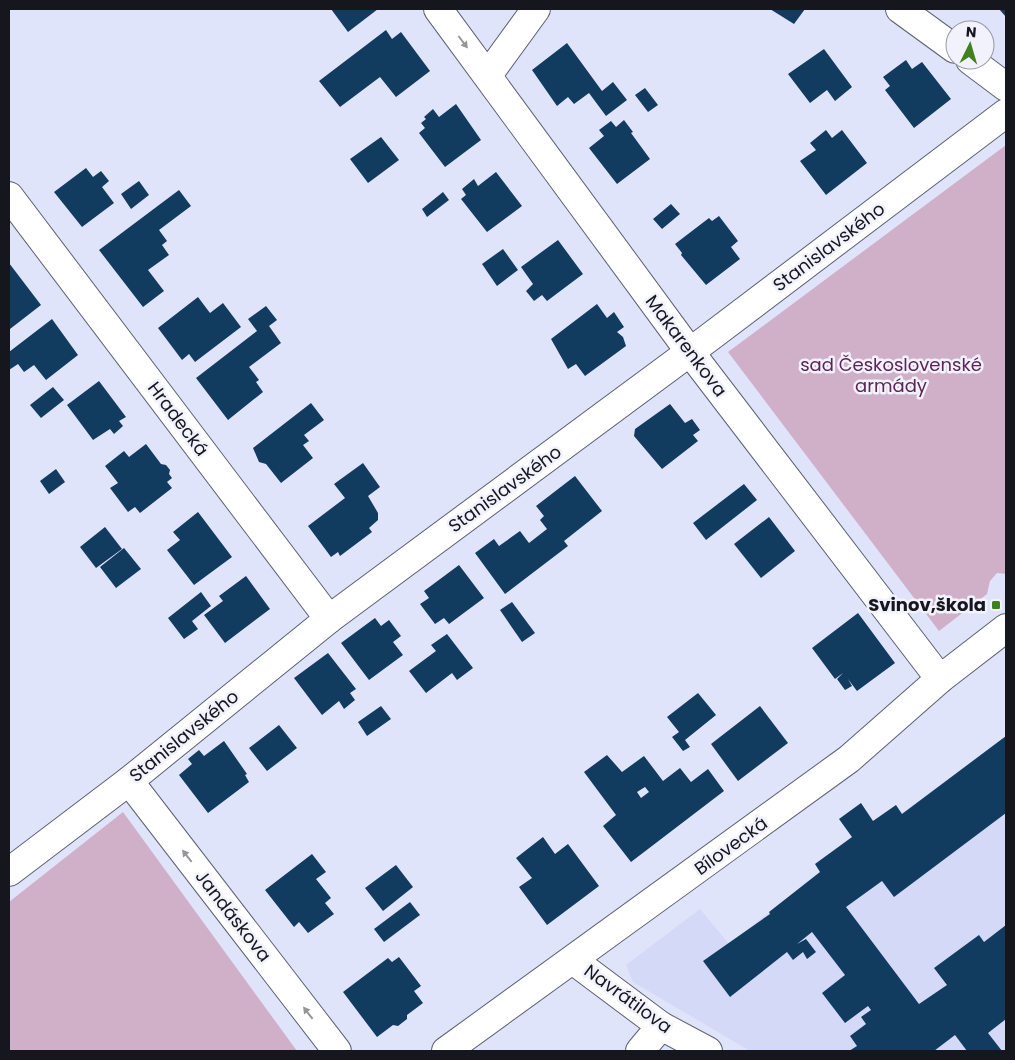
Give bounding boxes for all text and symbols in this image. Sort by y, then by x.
north arrow [945,20,995,70]
text: N [965,22,977,42]
one-way arrow [458,35,469,48]
street label: Stanislavského [768,196,890,297]
street label: Makarenkova [640,290,733,402]
park label: sad Československé armády [800,352,982,398]
street label: Hradecká [142,376,215,461]
street label: Stanislavského [443,439,566,538]
place label: Svinov,škola [868,592,986,617]
marker: Svinov,škola [990,599,1002,611]
street label: Stanislavského [124,684,244,788]
street label: Bílovecká [689,810,772,881]
one-way arrow [182,849,192,863]
street label: Jandáskova [190,865,277,967]
street label: Navrátilova [579,958,677,1039]
one-way arrow [302,1007,313,1020]

